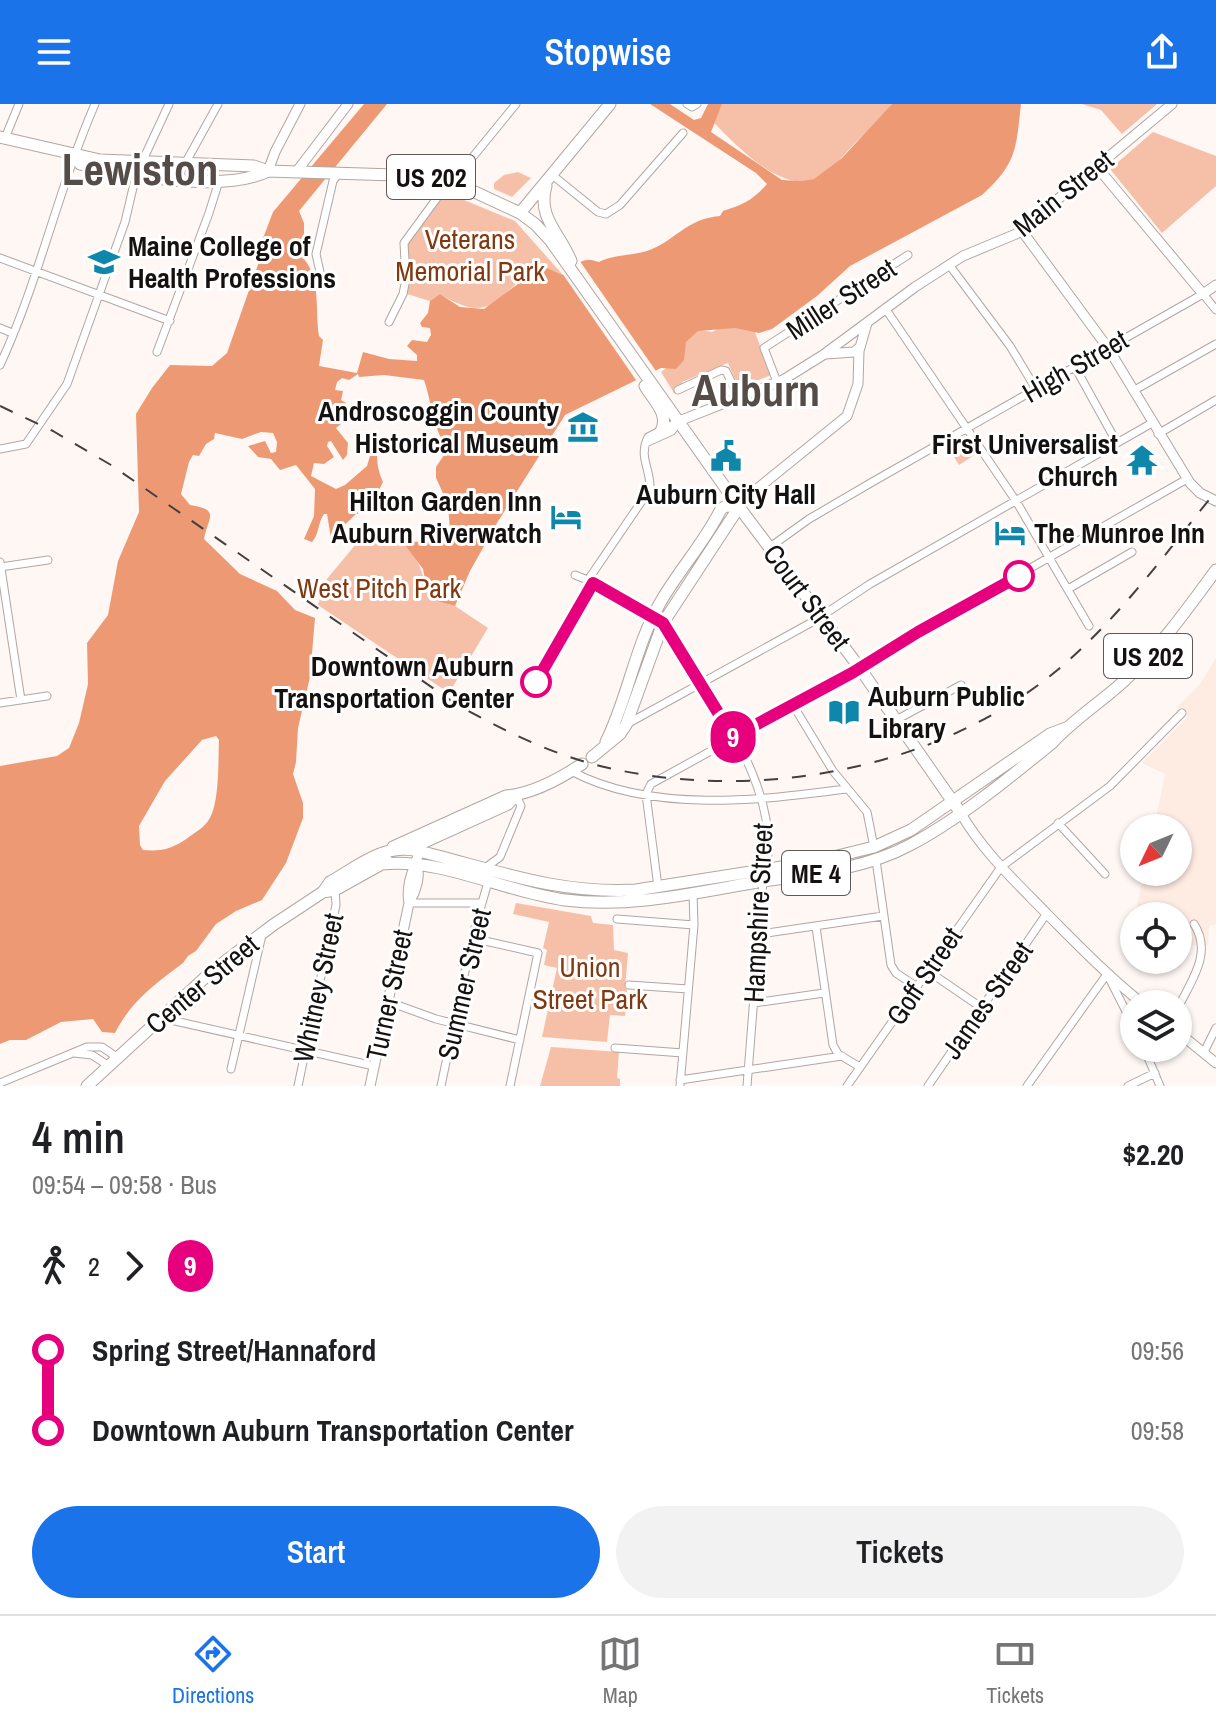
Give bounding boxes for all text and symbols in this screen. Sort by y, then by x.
text: Stopwise [545,28,671,76]
icon: menu [32,30,76,74]
icon: share [1140,30,1184,74]
district label: Lewiston [62,139,218,199]
street label: Main Street [1005,141,1121,245]
road number: US 202 [387,155,475,199]
park label: Veterans Memorial Park [395,220,545,290]
place label: Maine College of Health Professions [128,227,336,297]
school or university icon: Maine College of Health Professions [87,245,121,279]
street label: Miller Street [779,249,903,349]
street label: High Street [1015,321,1135,411]
district label: Auburn [692,360,820,420]
place label: Androscoggin County Historical Museum [318,392,559,462]
museum icon: Androscoggin County Historical Museum [566,410,600,444]
place label: First Universalist Church [932,425,1118,495]
public building icon: Auburn City Hall [709,439,743,473]
temple icon: First Universalist Church [1125,443,1159,477]
place label: Auburn City Hall [636,475,816,513]
place label: Hilton Garden Inn Auburn Riverwatch [331,482,542,552]
hotel icon: Hilton Garden Inn Auburn Riverwatch [549,500,583,534]
place label: The Munroe Inn [1034,514,1205,552]
hotel icon: The Munroe Inn [993,516,1027,550]
street label: Court Street [755,536,859,658]
unlabelled marker [1004,561,1034,591]
park label: West Pitch Park [297,569,462,607]
road number: US 202 [1104,634,1192,678]
place label: Downtown Auburn Transportation Center [274,647,514,717]
marker: Downtown Auburn Transportation Center [521,667,551,697]
place label: Auburn Public Library [868,677,1025,747]
library icon: Auburn Public Library [827,695,861,729]
line badge: 9 [707,711,759,763]
text: 9 [727,718,739,756]
north arrow [1120,814,1192,886]
map controls [1120,814,1192,1062]
street label: Hampshire Street [734,822,782,1004]
road number: ME 4 [782,851,850,895]
button: locate [1120,902,1192,974]
street label: Summer Street [428,905,500,1063]
street label: Whitney Street [284,910,352,1066]
street label: Goff Street [877,919,971,1033]
street label: Center Street [137,926,267,1042]
street label: Turner Street [357,926,421,1064]
street label: James Street [933,934,1041,1066]
park label: Union Street Park [533,948,648,1018]
button: layers [1120,990,1192,1062]
text: 4 min [32,1107,125,1167]
text: $2.20 [1122,1134,1184,1174]
text: 09:54 – 09:58 · Bus [32,1167,217,1202]
icon: walk [32,1244,76,1288]
icon: forward [112,1244,156,1288]
text: 9 [184,1247,197,1285]
text: 2 [88,1249,100,1284]
text: Spring Street/Hannaford [92,1330,376,1370]
text: 09:56 [1131,1333,1184,1368]
text: Downtown Auburn Transportation Center [92,1410,574,1450]
text: 09:58 [1131,1413,1184,1448]
button: Start [32,1506,600,1598]
button: Tickets [616,1506,1184,1598]
tab: Directions [172,1632,254,1710]
tab: Map [598,1632,642,1710]
tab: Tickets [986,1632,1044,1710]

